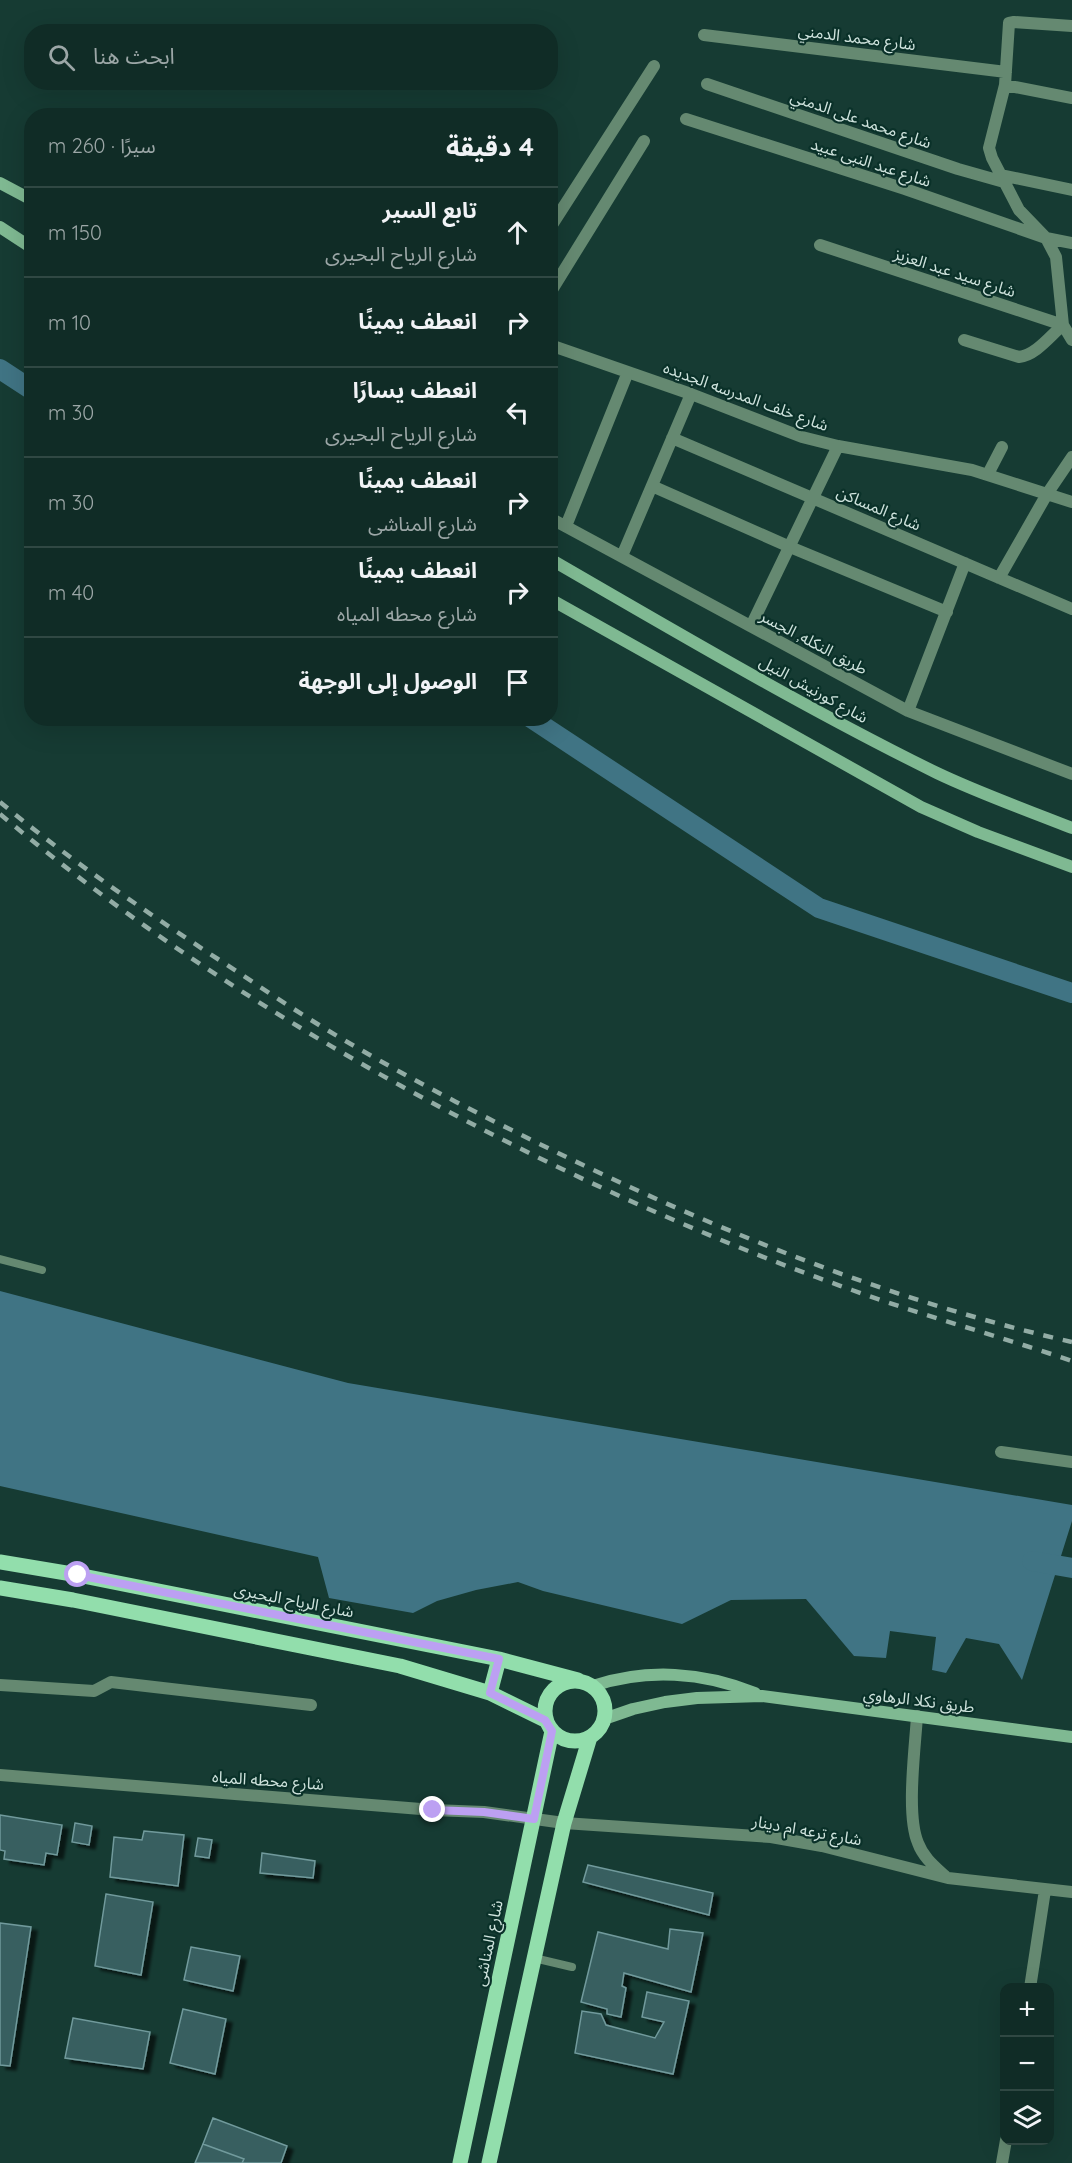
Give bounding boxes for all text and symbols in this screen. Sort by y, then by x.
street label: شارع محمد الدمني [797,20,917,57]
search box [24,24,558,90]
icon: search [45,41,78,74]
text: ابحث هنا [93,42,175,70]
street label: شارع محمد على الدمني [787,86,934,155]
text: 4 دقيقة [446,130,534,163]
text: سيرًا · 260 m [48,133,156,158]
street label: شارع عبد النبى عبيد [808,133,934,194]
text: تابع السير [383,196,477,224]
icon: ahead [501,216,534,249]
text: 150 m [48,220,102,245]
text: شارع الرياح البحيرى [325,241,477,266]
street label: شارع سيد عبد العزيز [890,243,1018,304]
icon: right [501,306,534,339]
text: انعطف يمينًا [358,307,477,335]
text: 10 m [48,310,91,335]
street label: شارع خلف المدرسه الجديده [660,357,831,438]
text: انعطف يسارًا [353,376,477,404]
icon: left [501,396,534,429]
text: 30 m [48,400,94,425]
text: شارع الرياح البحيرى [325,421,477,446]
text: انعطف يمينًا [358,466,477,494]
street label: شارع المساكن [833,481,924,537]
icon: right [501,486,534,519]
text: 30 m [48,490,94,515]
text: شارع المناشى [368,511,477,536]
text: انعطف يمينًا [358,556,477,584]
icon: right [501,576,534,609]
text: 40 m [48,580,94,605]
text: شارع محطه المياه [337,601,477,626]
street label: طريق النكله, الجسر [756,605,871,680]
street label: شارع كورنيش النيل [755,651,872,730]
icon: arrive [501,666,534,699]
text: الوصول إلى الوجهة [299,667,477,695]
route start [64,1561,90,1587]
street label: شارع الرياح البحيرى [232,1579,356,1624]
street label: طريق نكلا الرهاوي [862,1683,976,1719]
street label: شارع محطه المياه [211,1766,325,1797]
route end [419,1796,445,1822]
street label: شارع ترعه ام دينار [749,1810,863,1852]
street label: شارع المناشى [469,1898,510,1988]
map controls [1000,1983,1054,2145]
button: + [1000,1983,1054,2037]
button: − [1000,2037,1054,2091]
button: layers [1000,2091,1054,2145]

